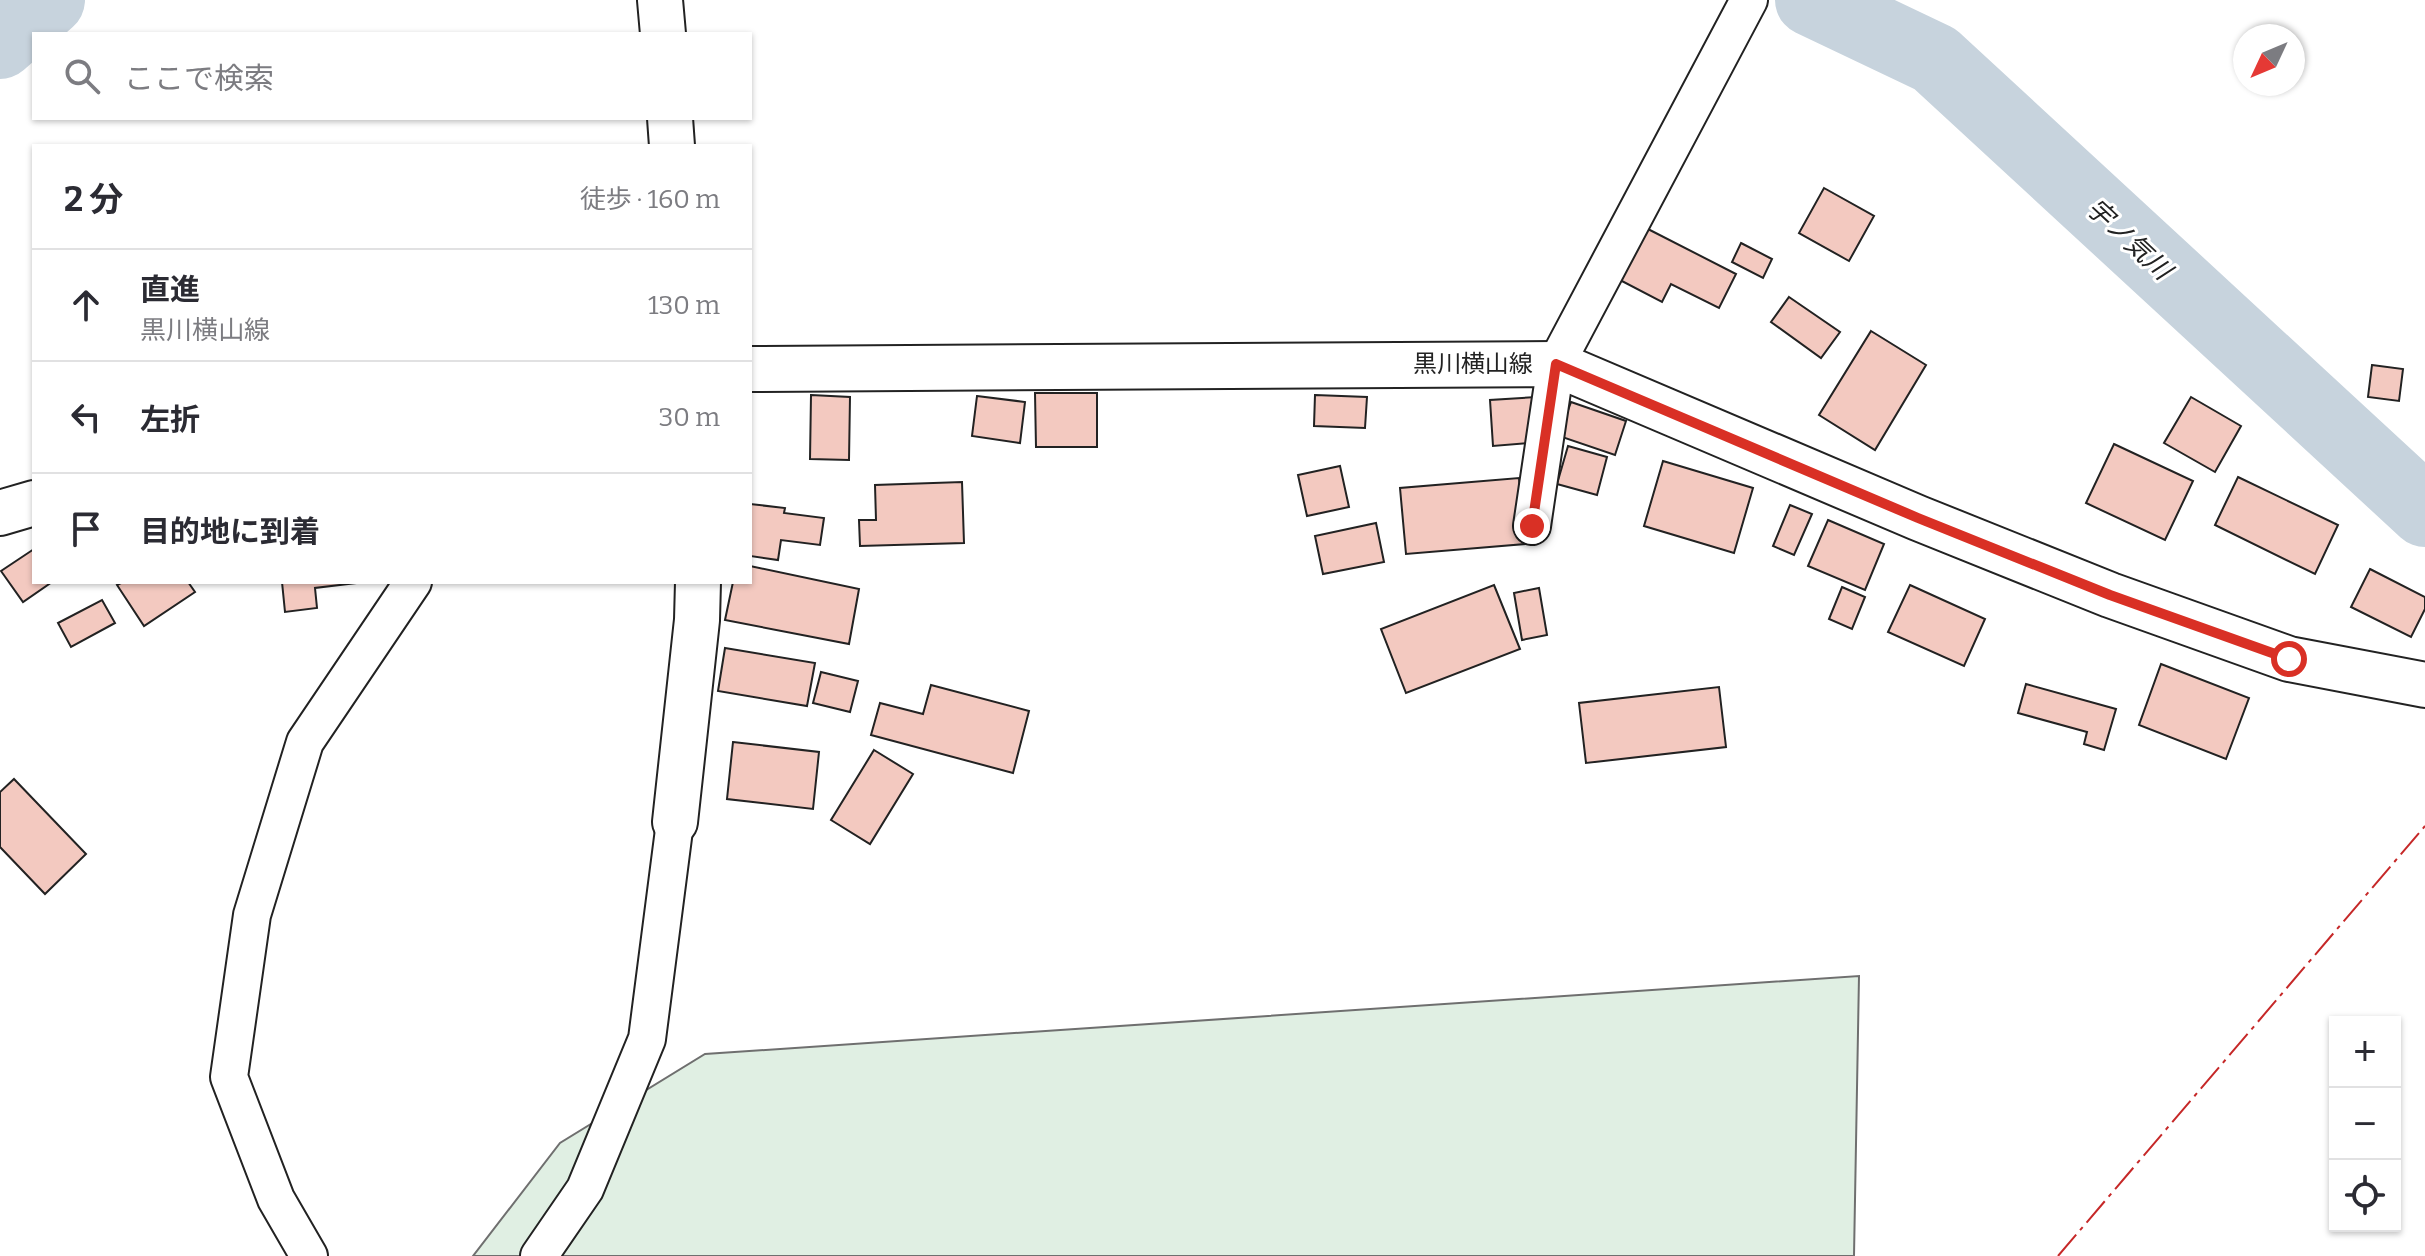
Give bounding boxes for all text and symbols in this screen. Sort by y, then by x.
north arrow [2233,24,2305,96]
search box [32,32,752,120]
icon: search [60,54,104,98]
text: ここで検索 [124,61,274,97]
text: 2 分 [64,179,123,220]
text: 徒歩 · 160 m [580,184,720,215]
water label: 宇ノ気川 [2080,193,2179,288]
text: 直進 [140,272,200,308]
icon: ahead [64,283,108,327]
text: 130 m [648,290,720,321]
text: 黒川横山線 [140,315,270,346]
street label: 黒川横山線 [1413,350,1533,378]
icon: left [64,395,108,439]
text: 左折 [140,402,200,438]
text: 30 m [659,402,720,433]
icon: arrive [64,507,108,551]
route end [1514,508,1550,544]
text: 目的地に到着 [140,514,320,550]
route start [2271,641,2307,677]
map controls [2329,1016,2401,1232]
button: + [2329,1016,2401,1088]
button: − [2329,1088,2401,1160]
button: locate [2329,1160,2401,1232]

